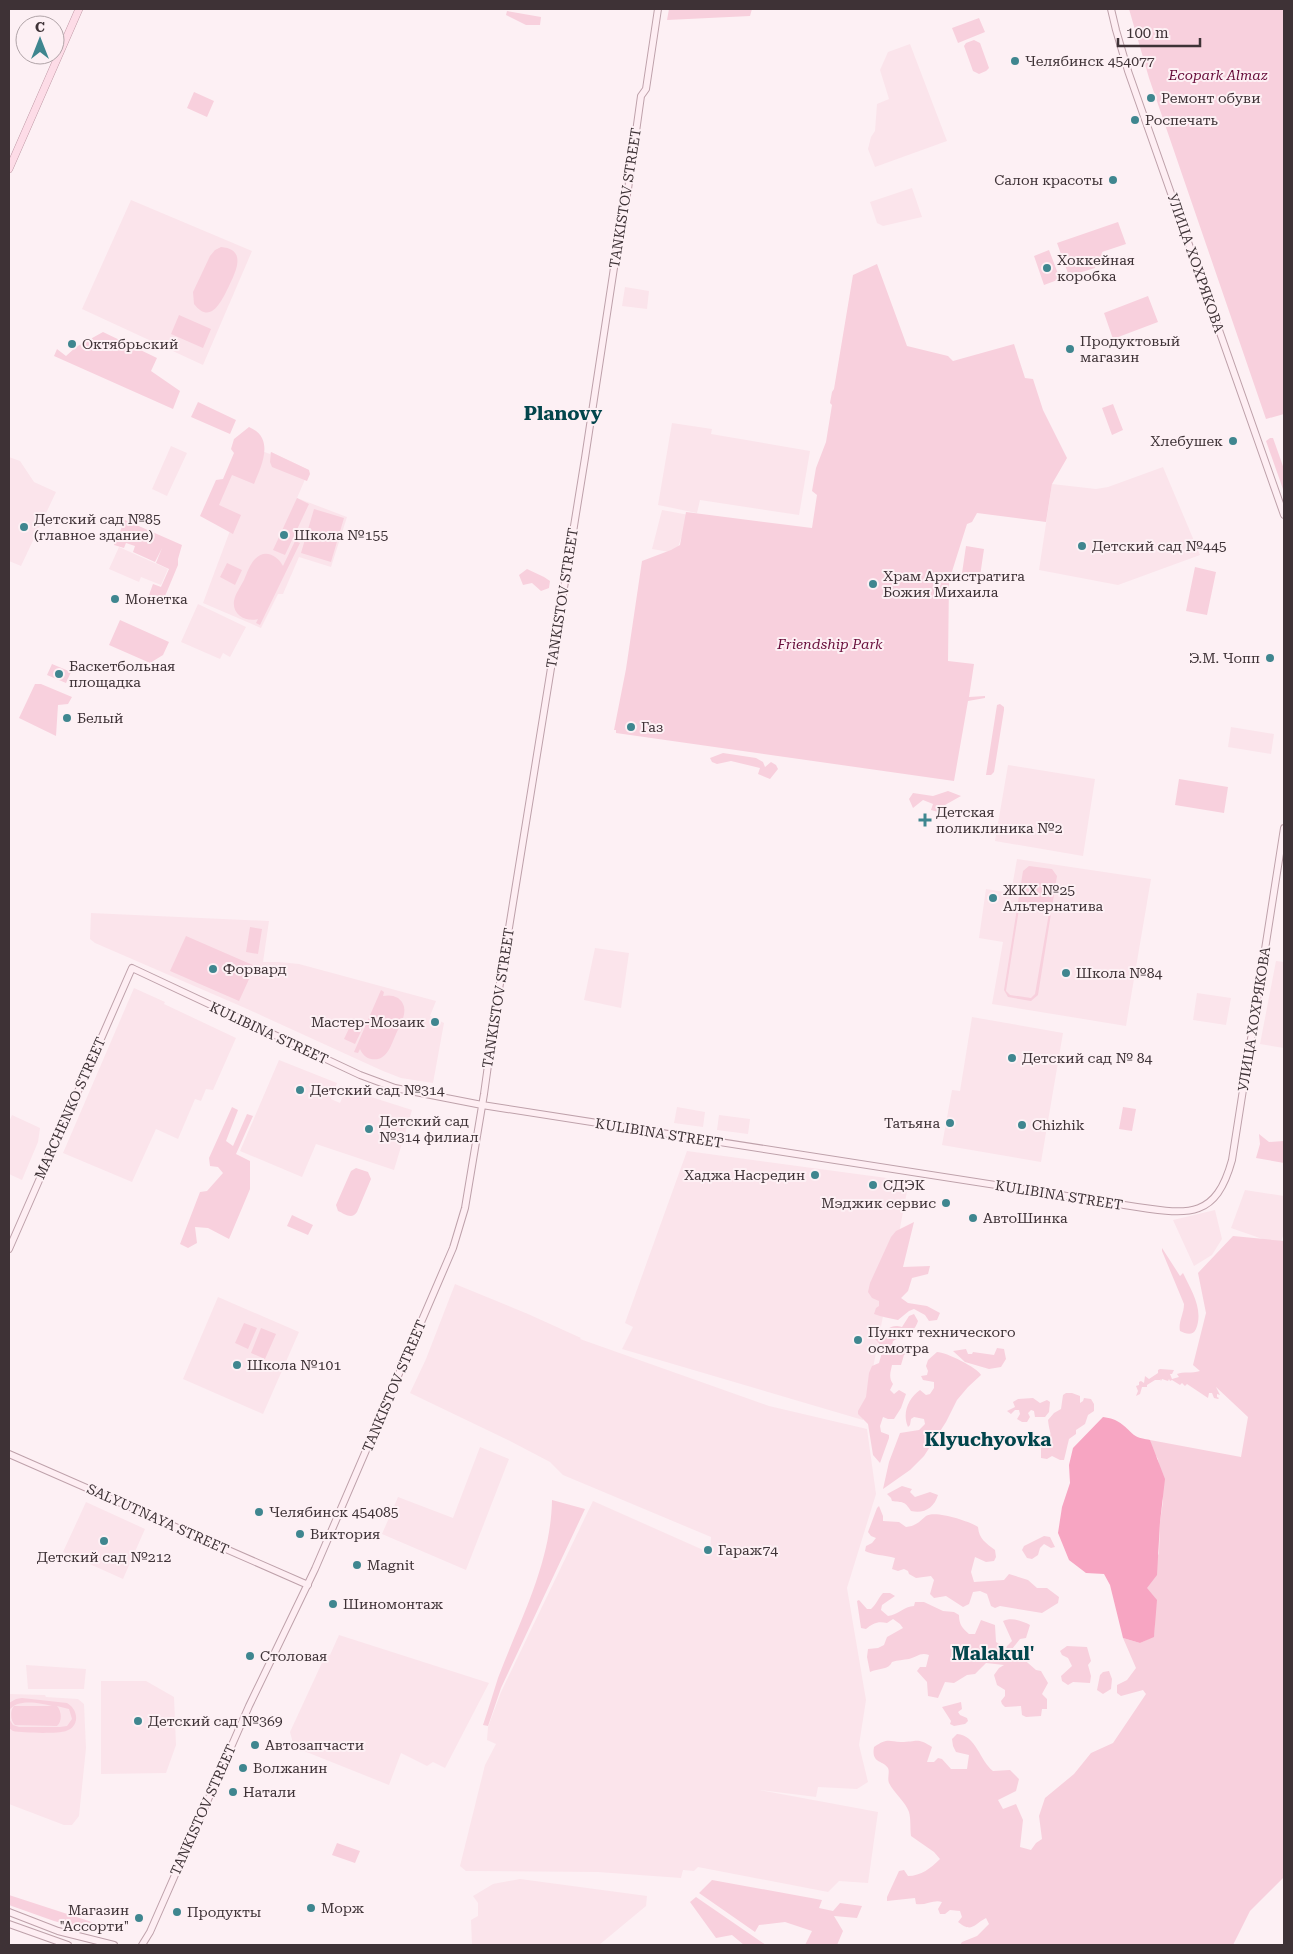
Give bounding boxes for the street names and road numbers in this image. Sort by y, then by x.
street label: TANKISTOV STREET [606,127,644,269]
street label: УЛИЦА ХОХРЯКОВА [1165,191,1227,335]
street label: TANKISTOV STREET [543,527,581,669]
street label: TANKISTOV STREET [479,927,517,1069]
street label: УЛИЦА ХОХРЯКОВА [1235,945,1273,1093]
street label: KULIBINA STREET [207,998,331,1068]
street label: MARCHENKO STREET [31,1035,109,1181]
street label: KULIBINA STREET [594,1115,724,1151]
street label: KULIBINA STREET [994,1177,1124,1213]
street label: TANKISTOV STREET [359,1318,429,1454]
street label: SALYUTNAYA STREET [85,1480,231,1558]
street label: TANKISTOV STREET [167,1742,239,1878]

